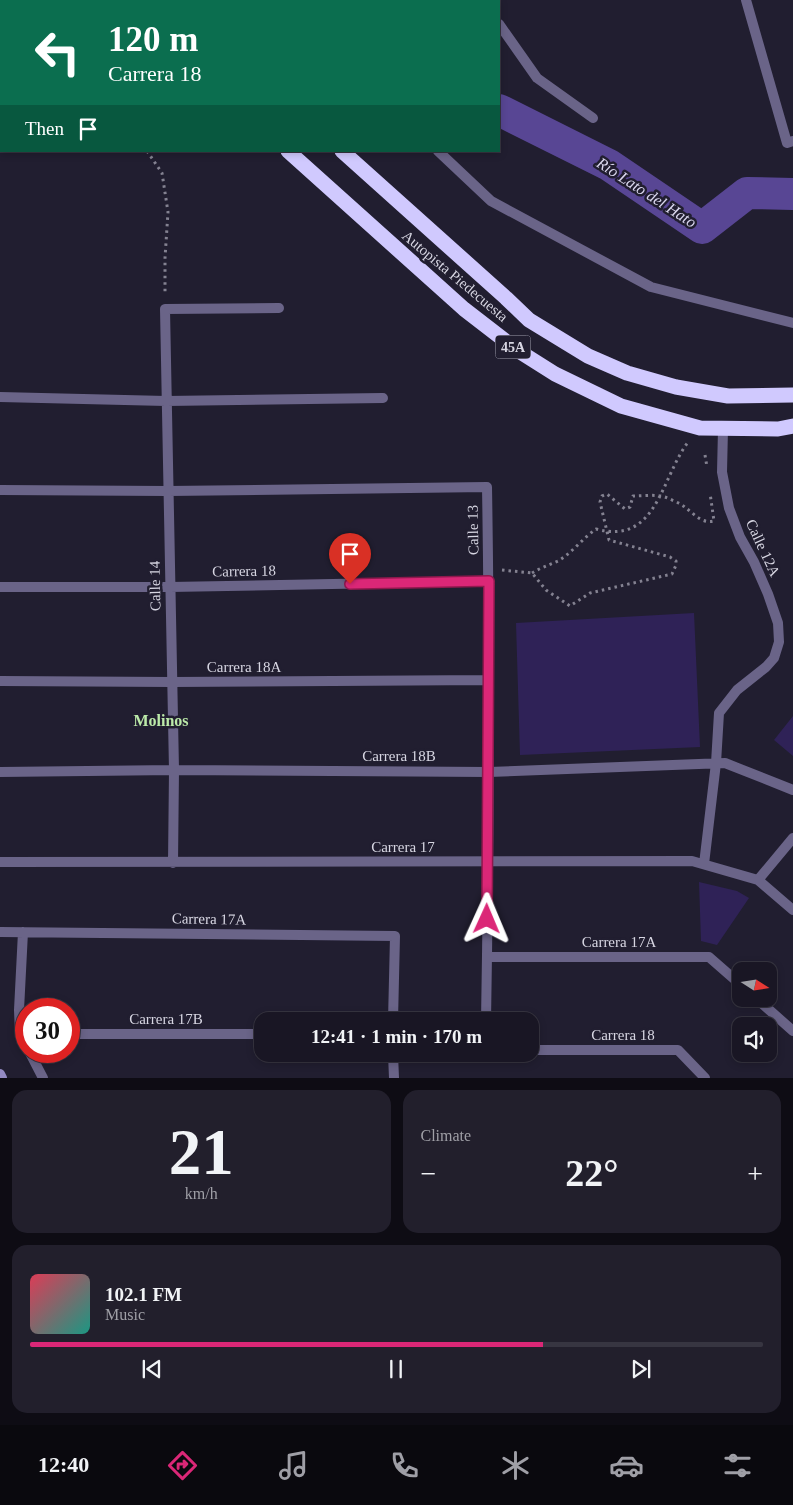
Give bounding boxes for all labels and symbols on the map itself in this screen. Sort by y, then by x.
water label: Río Lato del Hato [593,153,700,231]
street label: Autopista Piedecuesta [399,227,511,325]
road number: 45A [496,336,530,358]
street label: Calle 13 [465,505,481,555]
street label: Calle 12A [743,517,783,579]
pin [329,533,371,584]
street label: Calle 14 [147,560,163,611]
street label: Carrera 18 [212,562,276,580]
street label: Carrera 18A [207,659,281,675]
district label: Molinos [133,712,189,729]
street label: Carrera 18B [362,748,436,764]
street label: Carrera 17 [371,839,435,855]
position arrow [460,892,512,944]
street label: Carrera 17A [172,910,247,928]
street label: Carrera 17A [582,934,656,950]
north arrow [732,962,778,1008]
speed limit sign: 30 [15,998,80,1063]
street label: Carrera 17B [129,1011,203,1027]
street label: Carrera 18 [591,1027,655,1043]

